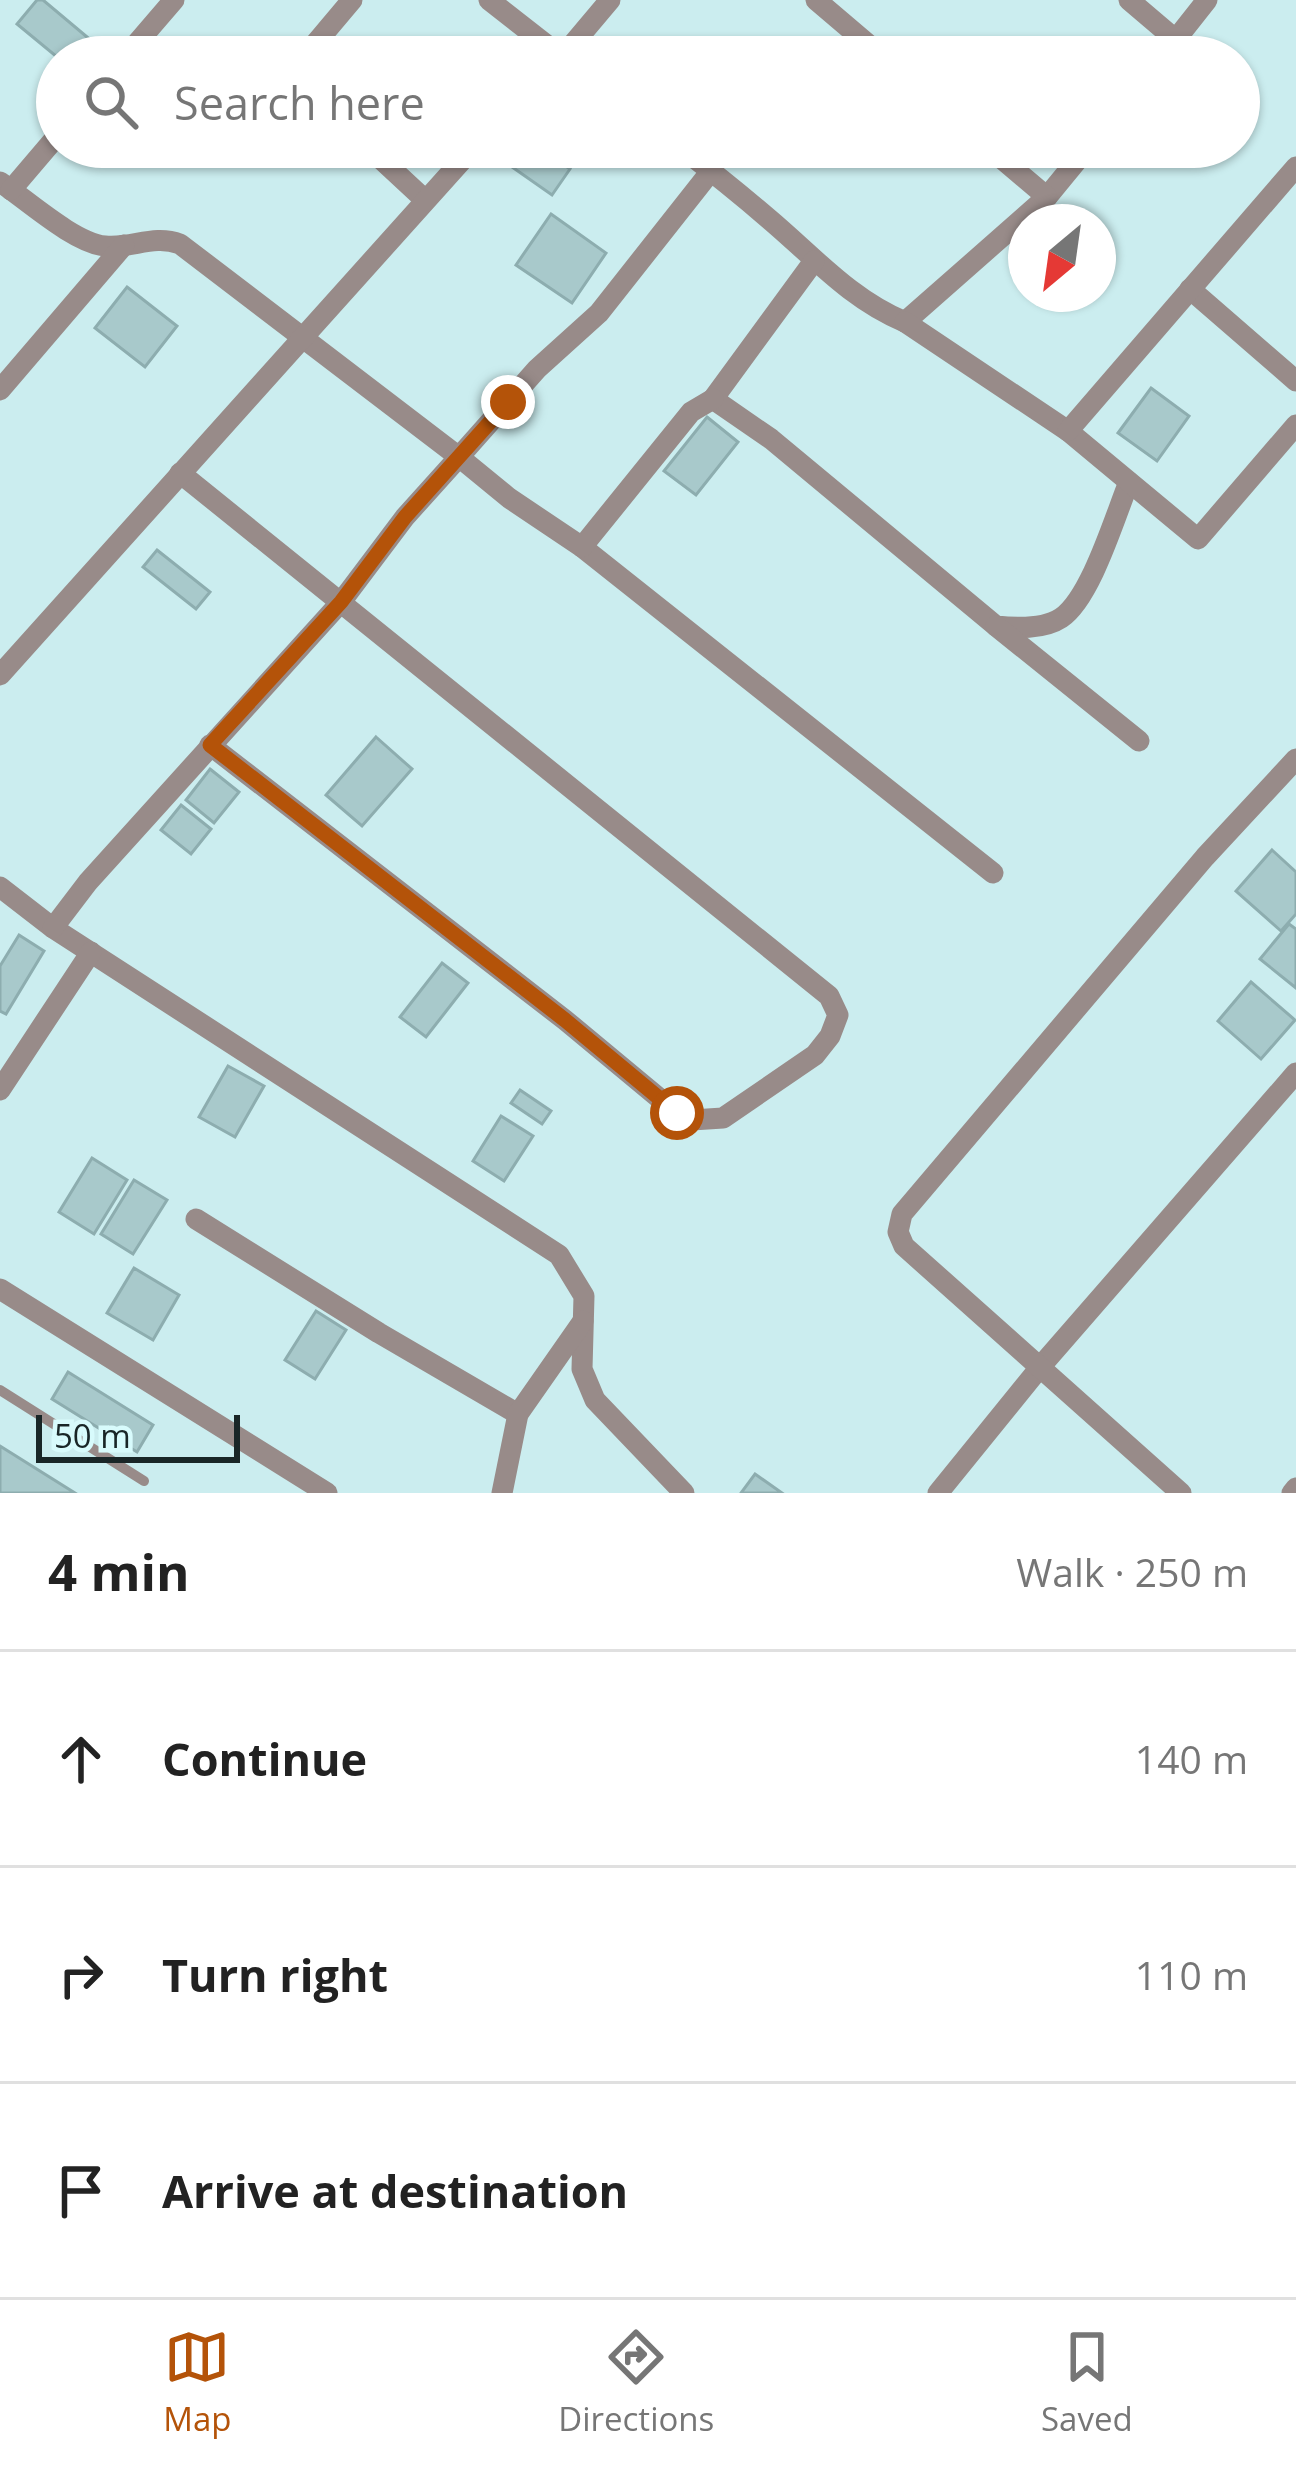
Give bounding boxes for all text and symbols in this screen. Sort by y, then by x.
search box [36,36,1260,168]
icon: search [78,69,144,135]
text: Search here [174,72,425,133]
north arrow [1008,204,1116,312]
route end [481,375,535,429]
route start [650,1086,704,1140]
scale bar [36,1409,240,1462]
text: 50 m [54,1413,131,1458]
text: 4 min [48,1536,190,1606]
text: Walk · 250 m [1016,1545,1248,1598]
icon: ahead [48,1726,114,1792]
text: Continue [162,1728,367,1789]
text: 140 m [1135,1732,1248,1785]
icon: right [48,1942,114,2008]
text: Turn right [162,1944,388,2005]
text: 110 m [1135,1948,1248,2001]
icon: arrive [48,2158,114,2224]
text: Arrive at destination [162,2160,628,2221]
tab: Map [163,2324,232,2441]
tab: Directions [558,2324,714,2441]
tab: Saved [1041,2324,1133,2441]

